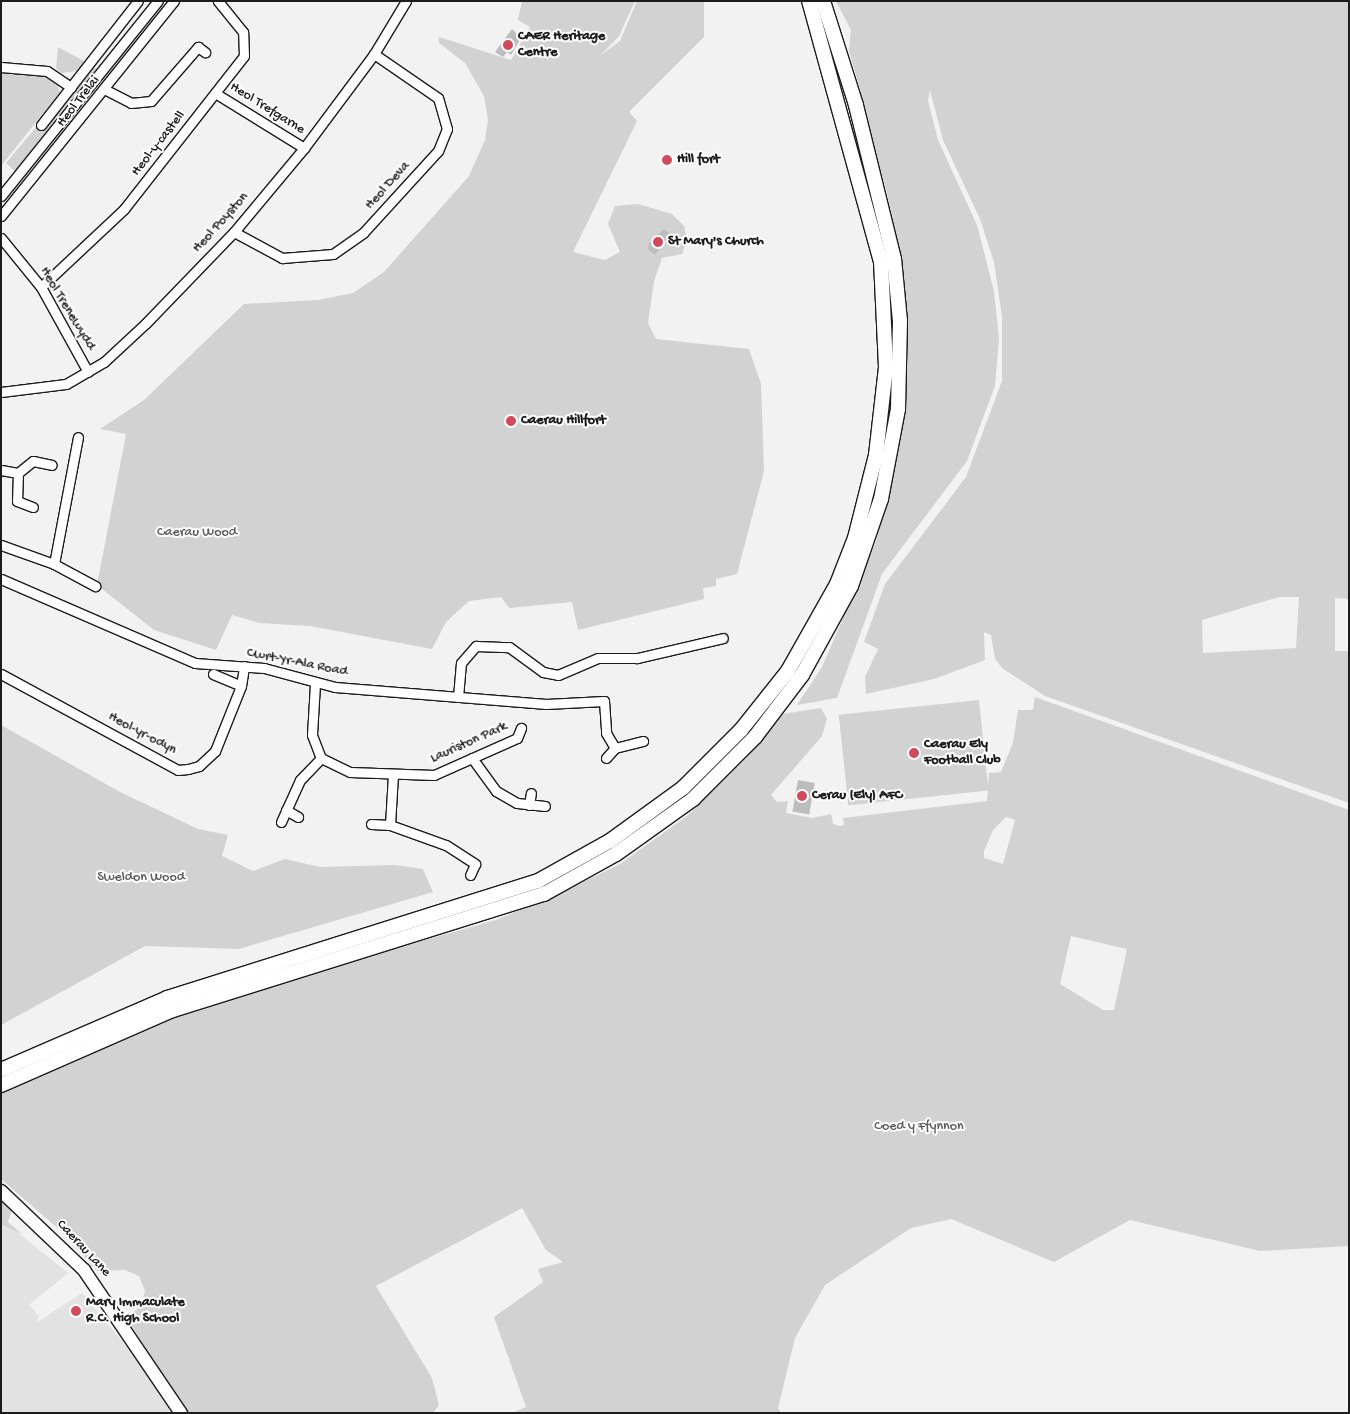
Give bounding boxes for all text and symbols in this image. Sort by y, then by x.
place label: CAER Heritage Centre [518,29,605,62]
marker: CAER Heritage Centre [502,39,514,51]
street label: Heol Trelai [54,73,104,131]
street label: Heol Trefgarne [226,79,308,139]
street label: Heol-y-castell [128,108,190,180]
place label: Hill fort [677,152,720,168]
marker: Hill fort [661,154,673,166]
street label: Heol Deva [362,158,414,214]
street label: Heol Poyston [189,189,253,257]
place label: St Mary's Church [668,234,764,250]
marker: St Mary's Church [652,236,664,248]
street label: Heol Trenewydd [35,264,99,354]
place label: Caerau Hillfort [521,413,606,429]
marker: Caerau Hillfort [505,415,517,427]
park label: Caerau Wood [157,525,237,541]
street label: Cwrt-Yr-Ala Road [245,645,349,681]
street label: Heol-yr-odyn [105,709,179,759]
street label: Lauriston Park [428,719,510,767]
place label: Caerau Ely Football Club [924,737,1001,770]
marker: Caerau Ely Football Club [908,747,920,759]
place label: Cerau (Ely) AFC [812,788,902,804]
marker: Cerau (Ely) AFC [796,790,808,802]
park label: Sweldon Wood [97,870,185,886]
park label: Coed y Ffynnon [874,1119,964,1135]
street label: Caerau Lane [52,1217,114,1281]
place label: Mary Immaculate R.C. High School [86,1295,185,1328]
marker: Mary Immaculate R.C. High School [70,1305,82,1317]

